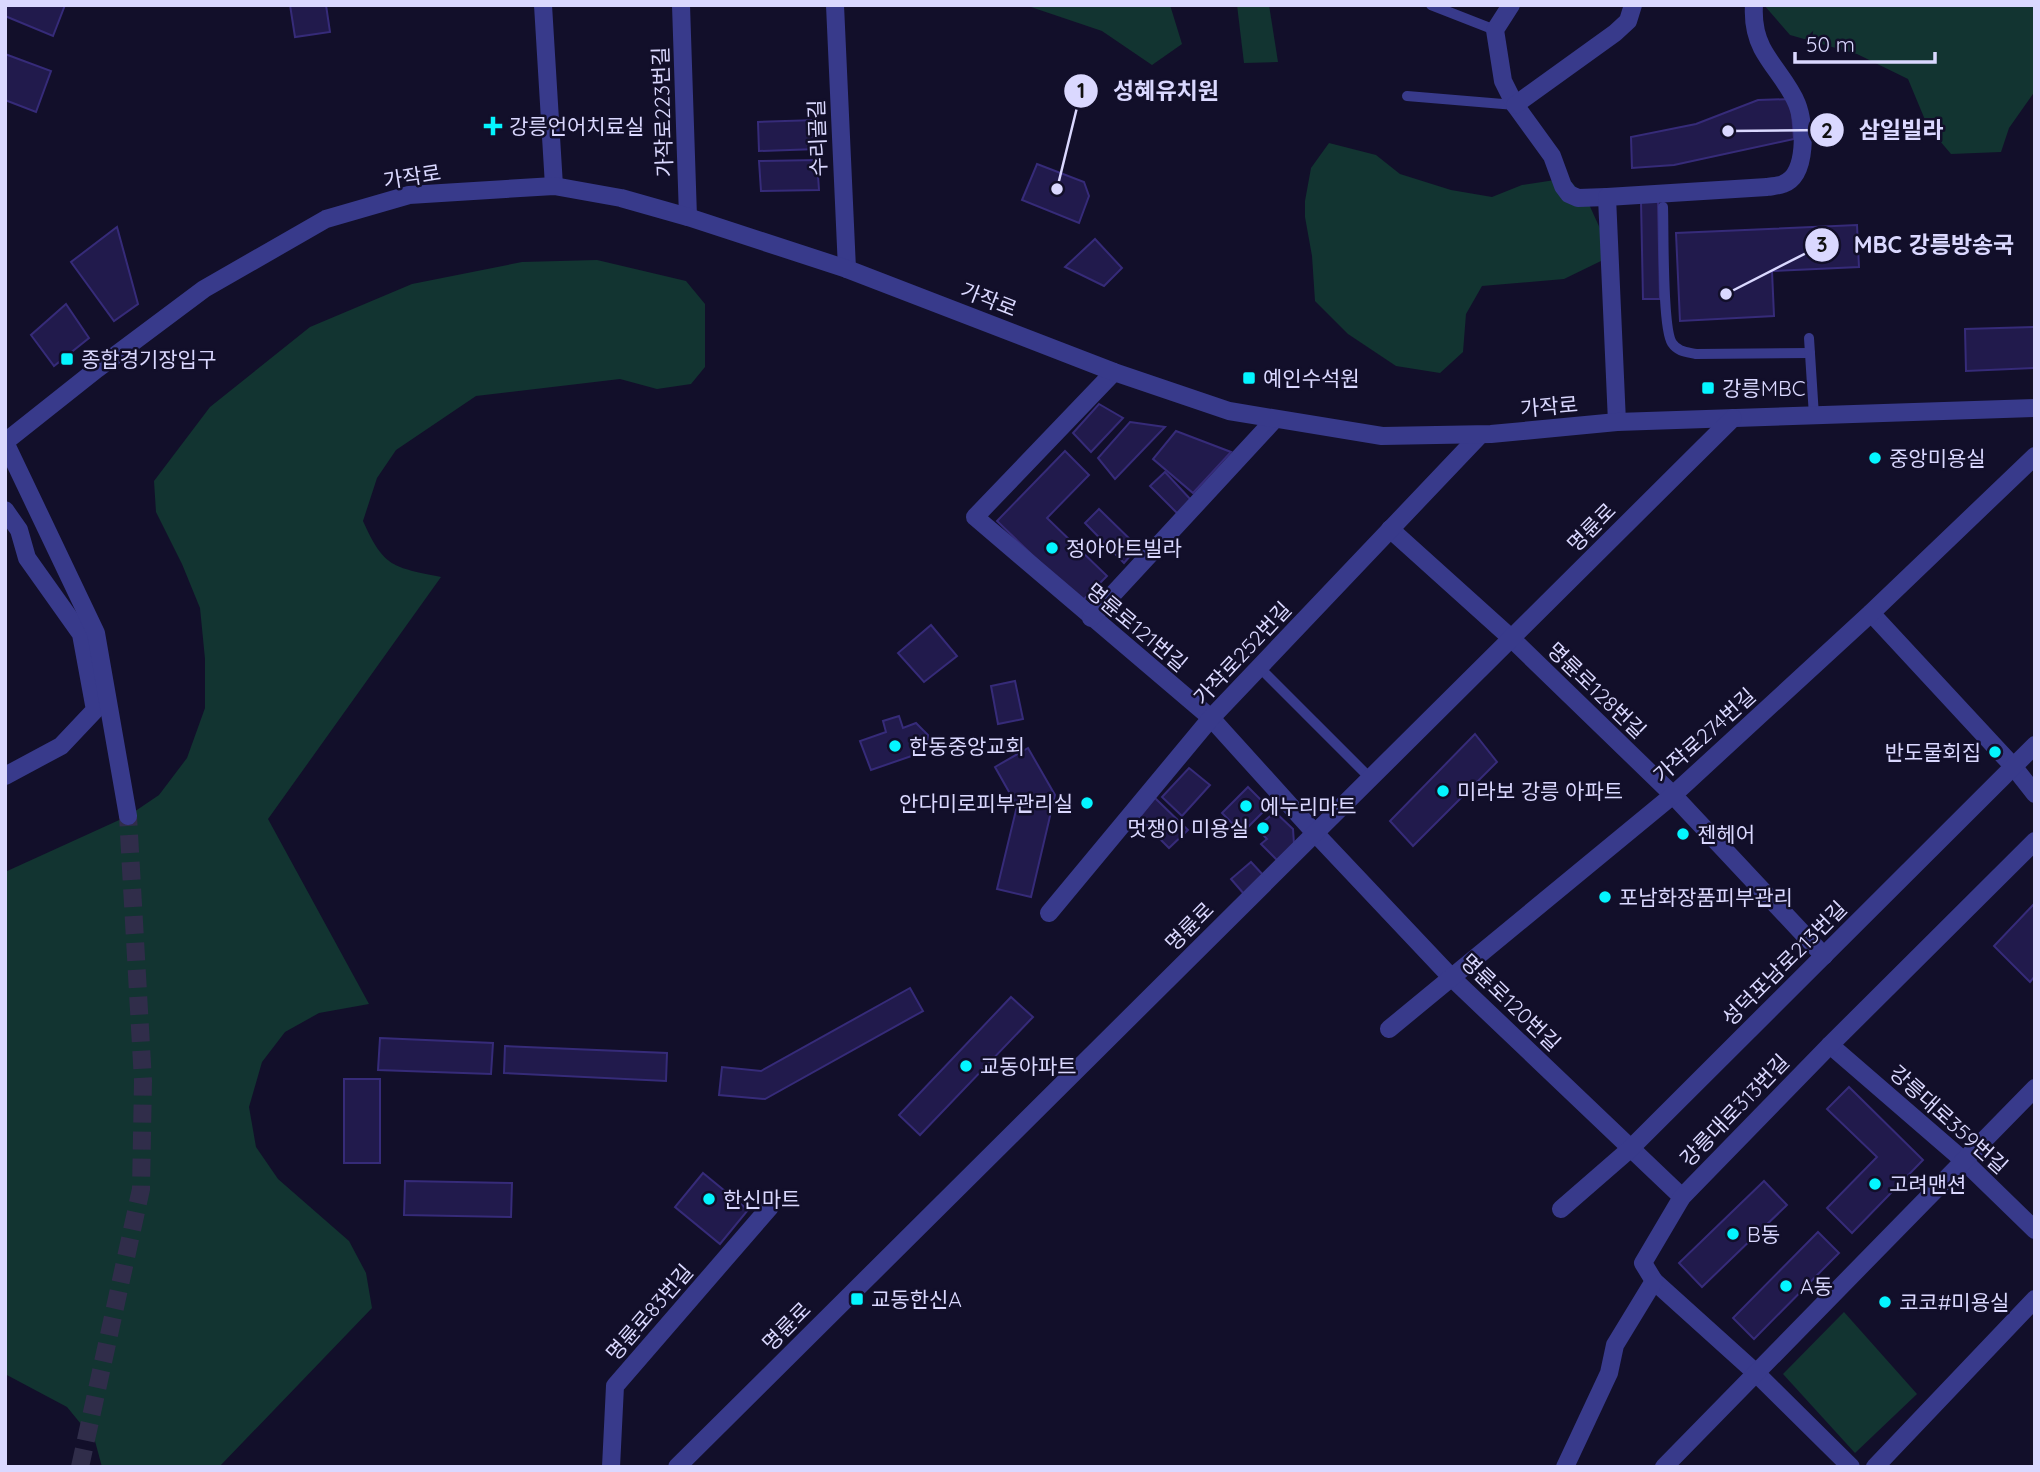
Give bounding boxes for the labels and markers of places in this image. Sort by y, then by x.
callout: 성혜유치원 [1064,69,1232,113]
callout: 삼일빌라 [1810,108,1957,152]
place label: 강릉언어치료실 [509,113,644,139]
marker: 강릉언어치료실 [483,116,503,136]
callout: MBC 강릉방송국 [1805,223,2028,267]
place label: 종합경기장입구 [81,346,216,372]
marker: 종합경기장입구 [59,351,75,367]
place label: 예인수석원 [1263,365,1360,391]
marker: 예인수석원 [1241,370,1257,386]
place label: 강릉MBC [1722,375,1806,401]
marker: 강릉MBC [1700,380,1716,396]
place label: 중앙미용실 [1889,445,1986,471]
marker: 중앙미용실 [1867,450,1883,466]
place label: 정아아트빌라 [1066,535,1182,561]
marker: 정아아트빌라 [1044,540,1060,556]
place label: 한동중앙교회 [909,733,1025,759]
marker: 한동중앙교회 [887,738,903,754]
place label: 반도물회집 [1884,739,1981,765]
marker: 반도물회집 [1987,744,2003,760]
place label: 미라보 강릉 아파트 [1457,778,1623,804]
marker: 미라보 강릉 아파트 [1435,783,1451,799]
place label: 안다미로피부관리실 [899,790,1073,816]
place label: 에누리마트 [1260,793,1357,819]
marker: 안다미로피부관리실 [1079,795,1095,811]
marker: 에누리마트 [1238,798,1254,814]
place label: 멋쟁이 미용실 [1127,815,1249,841]
marker: 멋쟁이 미용실 [1255,820,1271,836]
place label: 젠헤어 [1697,821,1755,847]
marker: 젠헤어 [1675,826,1691,842]
place label: 포남화장품피부관리 [1619,884,1793,910]
marker: 포남화장품피부관리 [1597,889,1613,905]
place label: 교동아파트 [980,1053,1077,1079]
marker: 교동아파트 [958,1058,974,1074]
place label: 고려맨션 [1889,1171,1966,1197]
marker: 고려맨션 [1867,1176,1883,1192]
place label: 한신마트 [723,1186,800,1212]
marker: 한신마트 [701,1191,717,1207]
place label: B동 [1747,1221,1780,1247]
marker: B동 [1725,1226,1741,1242]
place label: A동 [1800,1273,1833,1299]
marker: A동 [1778,1278,1794,1294]
place label: 교동한신A [871,1286,962,1312]
place label: 코코#미용실 [1899,1289,2009,1315]
marker: 교동한신A [849,1291,865,1307]
marker: 코코#미용실 [1877,1294,1893,1310]

